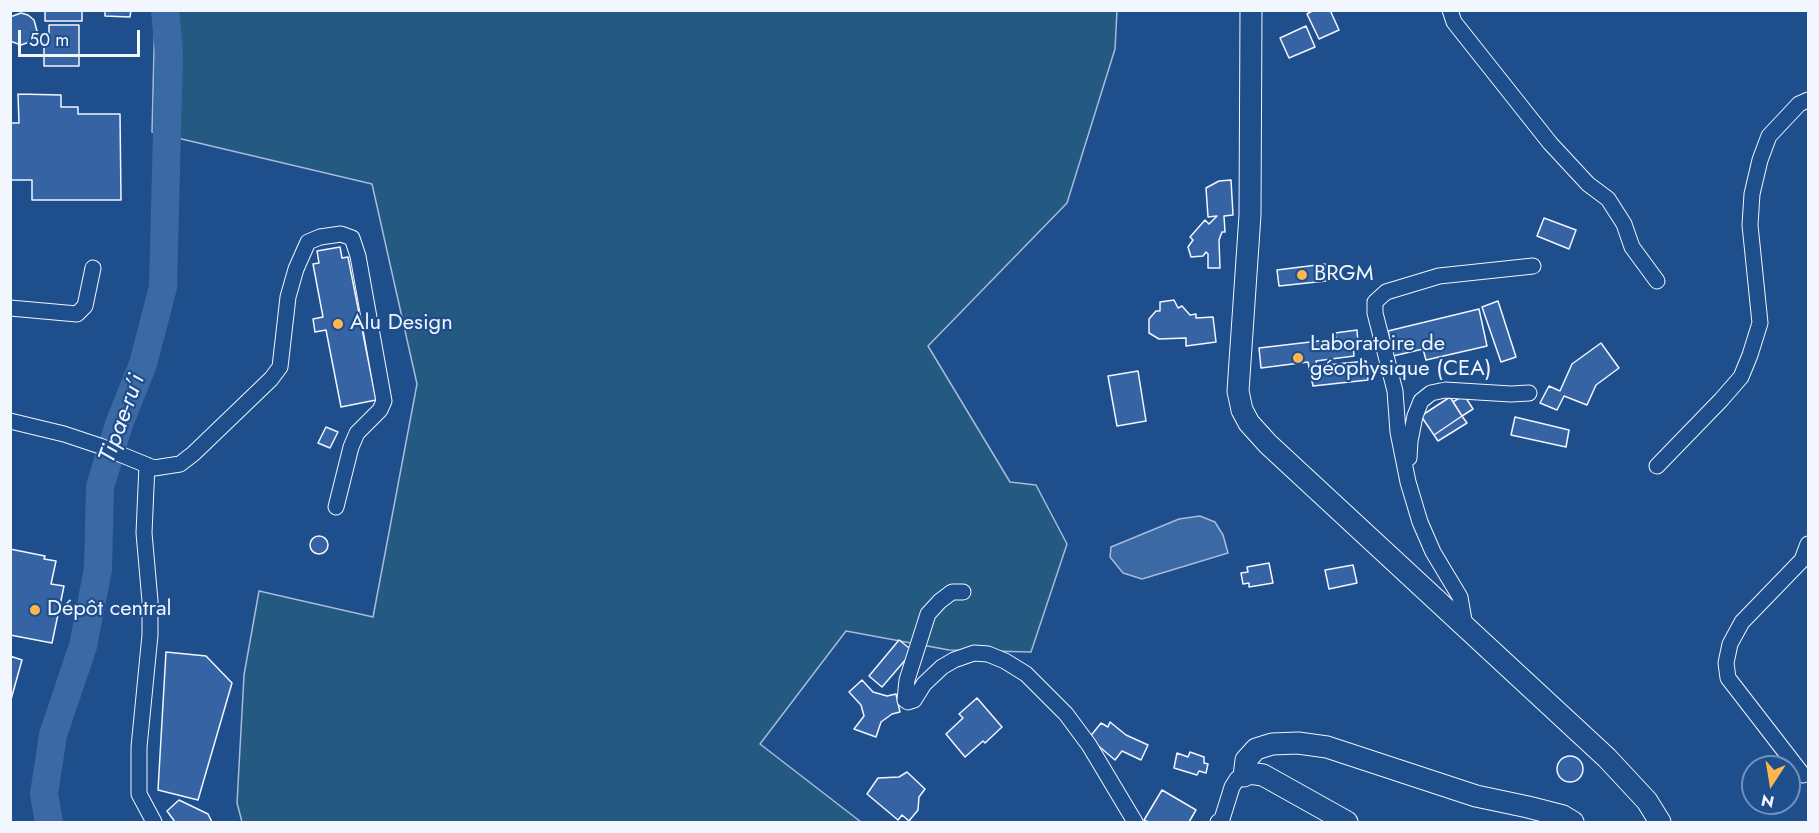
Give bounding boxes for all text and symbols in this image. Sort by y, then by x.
scale bar [21,18,142,56]
text: 50 m [29,27,69,53]
place label: BRGM [1314,262,1373,288]
marker: BRGM [1295,268,1309,282]
place label: Alu Design [350,311,453,337]
marker: Alu Design [331,317,345,331]
place label: Laboratoire de géophysique (CEA) [1310,332,1491,384]
marker: Laboratoire de géophysique (CEA) [1291,351,1305,365]
water label: Tipae-ru’i [94,371,152,467]
place label: Dépôt central [47,597,172,623]
marker: Dépôt central [28,603,42,617]
north arrow [1741,755,1801,815]
text: N [1759,789,1776,814]

